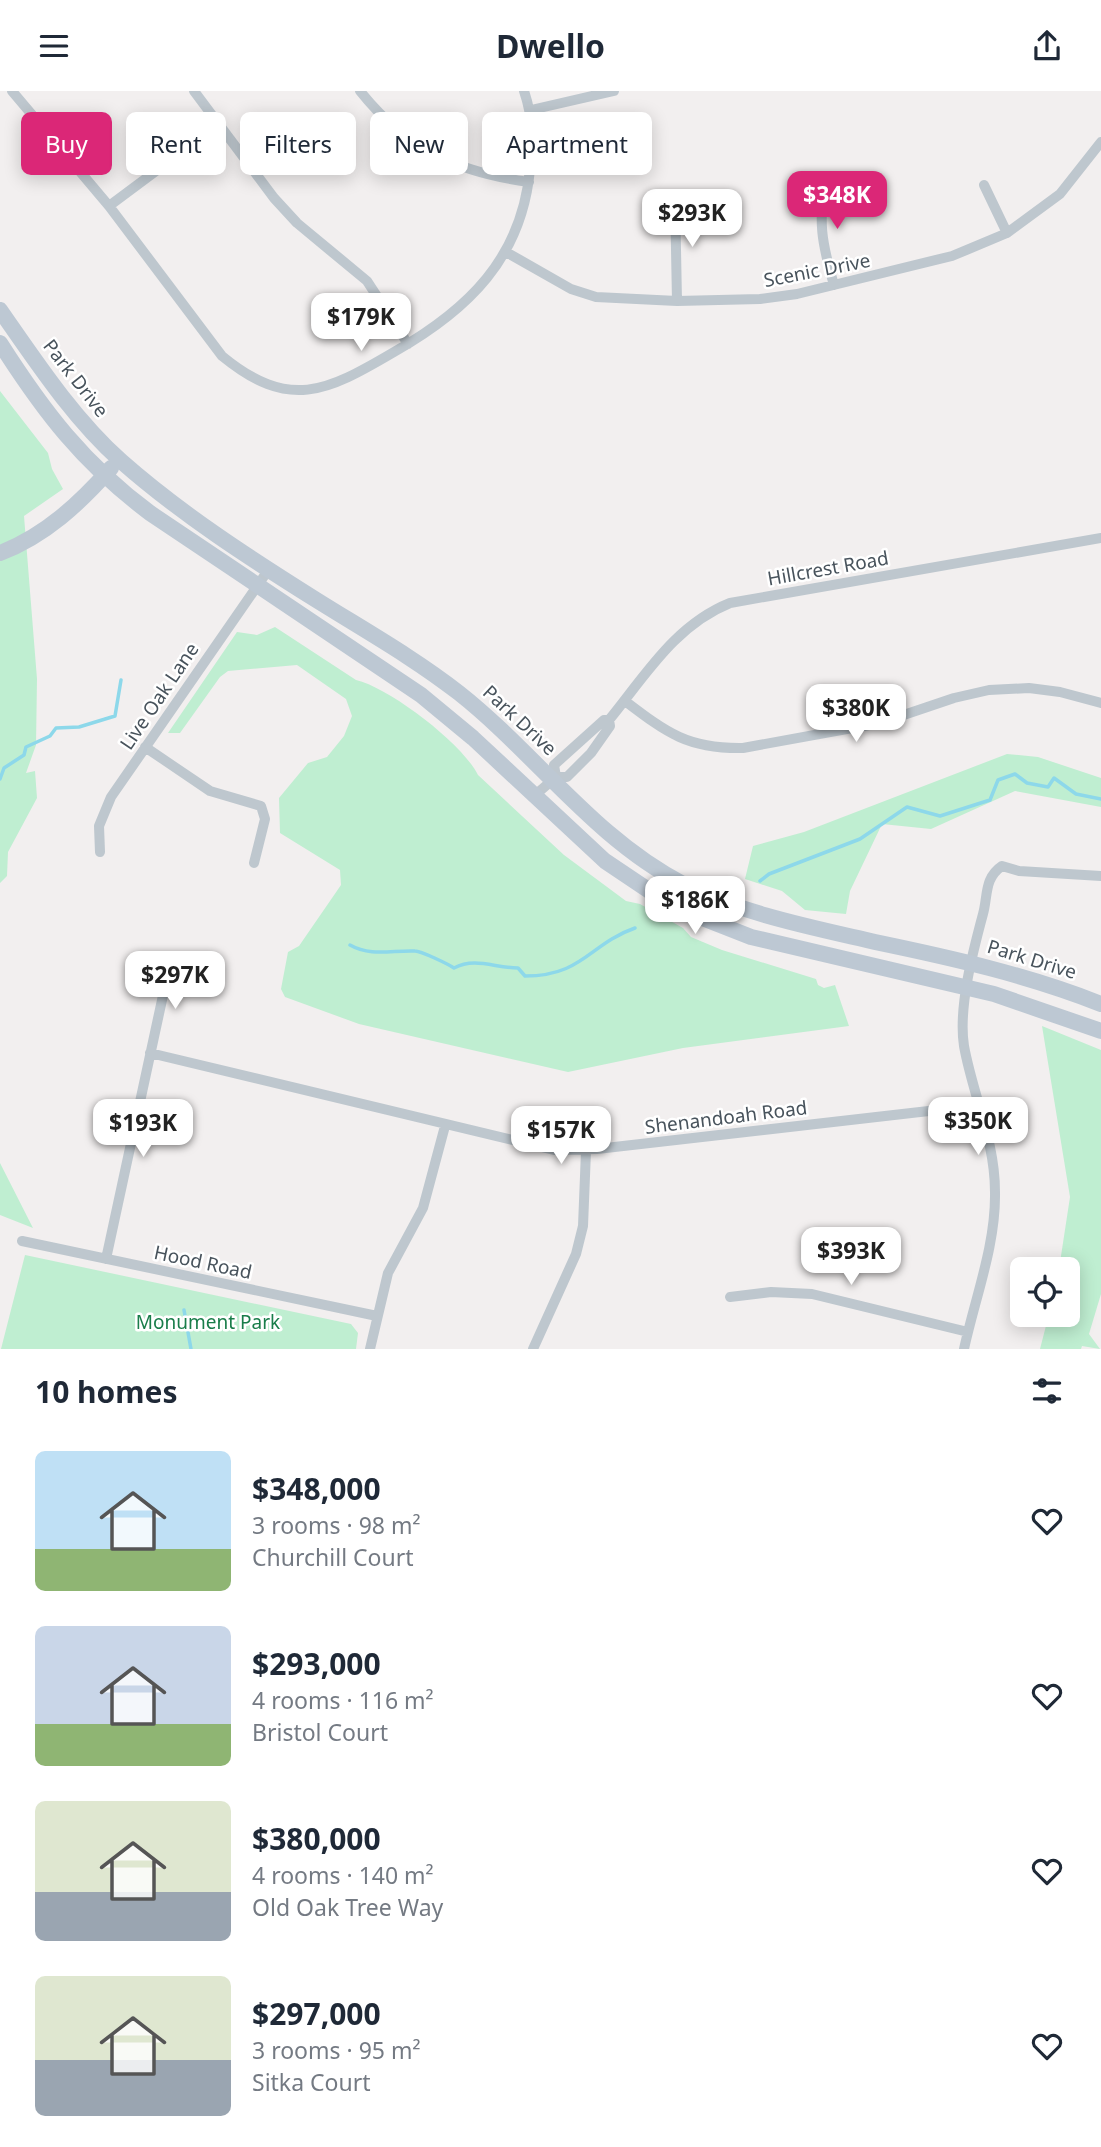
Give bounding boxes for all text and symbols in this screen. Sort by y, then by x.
text: Dwello [496,24,605,67]
icon: menu [35,27,73,65]
icon: share [1028,27,1066,65]
chip: Buy [21,112,112,175]
chip: Rent [126,112,226,175]
chip: Filters [240,112,356,175]
chip: New [370,112,468,175]
chip: Apartment [482,112,652,175]
pin: $348K [788,171,886,231]
text: $348K [803,178,871,210]
pin: $293K [643,190,741,249]
text: $293K [658,196,726,228]
street label: Scenic Drive [762,247,872,293]
pin: $179K [312,293,410,353]
text: $179K [327,300,395,332]
street label: Park Drive [37,334,115,422]
street label: Hillcrest Road [765,545,891,591]
street label: Live Oak Lane [114,637,204,755]
street label: Park Drive [477,679,563,761]
pin: $380K [807,685,905,744]
text: $380K [822,691,890,723]
pin: $186K [646,877,744,936]
text: $186K [661,883,729,915]
street label: Park Drive [984,933,1080,985]
pin: $297K [126,951,224,1011]
text: $297K [141,958,209,990]
street label: Shenandoah Road [643,1094,809,1140]
pin: $350K [929,1097,1027,1157]
pin: $193K [94,1100,192,1159]
text: $350K [944,1104,1012,1136]
text: $193K [109,1106,177,1138]
pin: $157K [512,1107,610,1166]
text: $157K [527,1113,595,1145]
pin: $393K [802,1227,900,1287]
text: $393K [817,1234,885,1266]
street label: Hood Road [152,1239,254,1285]
map controls [1010,1257,1080,1327]
button: locate [1010,1257,1080,1327]
park label: Monument Park [136,1309,280,1335]
text: 10 homes [35,1371,178,1412]
icon: filters [1028,1372,1066,1410]
text: $348,000 [252,1468,381,1509]
icon: home [91,1479,175,1563]
icon: heart [1028,1502,1066,1540]
text: 3 rooms · 98 m² [252,1509,421,1541]
text: Churchill Court [252,1541,414,1573]
text: $293,000 [252,1643,381,1684]
icon: home [91,1654,175,1738]
icon: heart [1028,1677,1066,1715]
text: 4 rooms · 116 m² [252,1684,434,1716]
text: Bristol Court [252,1716,388,1748]
text: $380,000 [252,1818,381,1859]
icon: home [91,1829,175,1913]
icon: heart [1028,1852,1066,1890]
text: 4 rooms · 140 m² [252,1859,434,1891]
text: Old Oak Tree Way [252,1891,443,1923]
text: $297,000 [252,1993,381,2034]
icon: home [91,2004,175,2088]
icon: heart [1028,2027,1066,2065]
text: 3 rooms · 95 m² [252,2034,421,2066]
text: Sitka Court [252,2066,371,2098]

